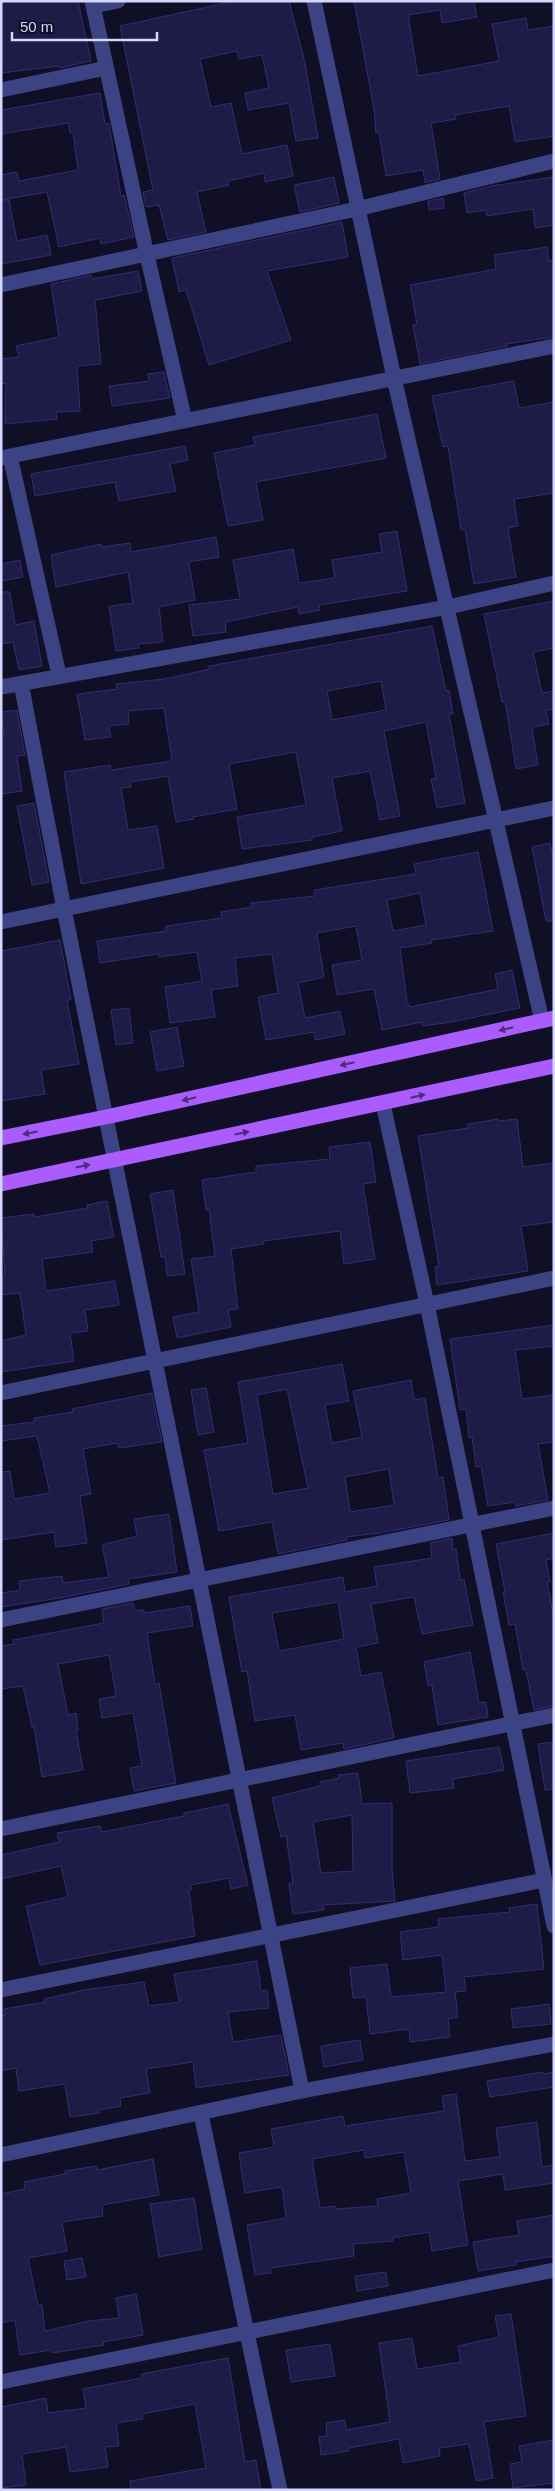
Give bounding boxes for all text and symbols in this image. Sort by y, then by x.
scale bar [12,10,158,42]
text: 50 m [20,18,53,35]
one-way arrow [499,1025,514,1033]
one-way arrow [340,1060,355,1068]
one-way arrow [411,1092,426,1100]
one-way arrow [181,1095,196,1103]
one-way arrow [21,1129,37,1137]
one-way arrow [235,1129,250,1137]
one-way arrow [75,1162,91,1170]

